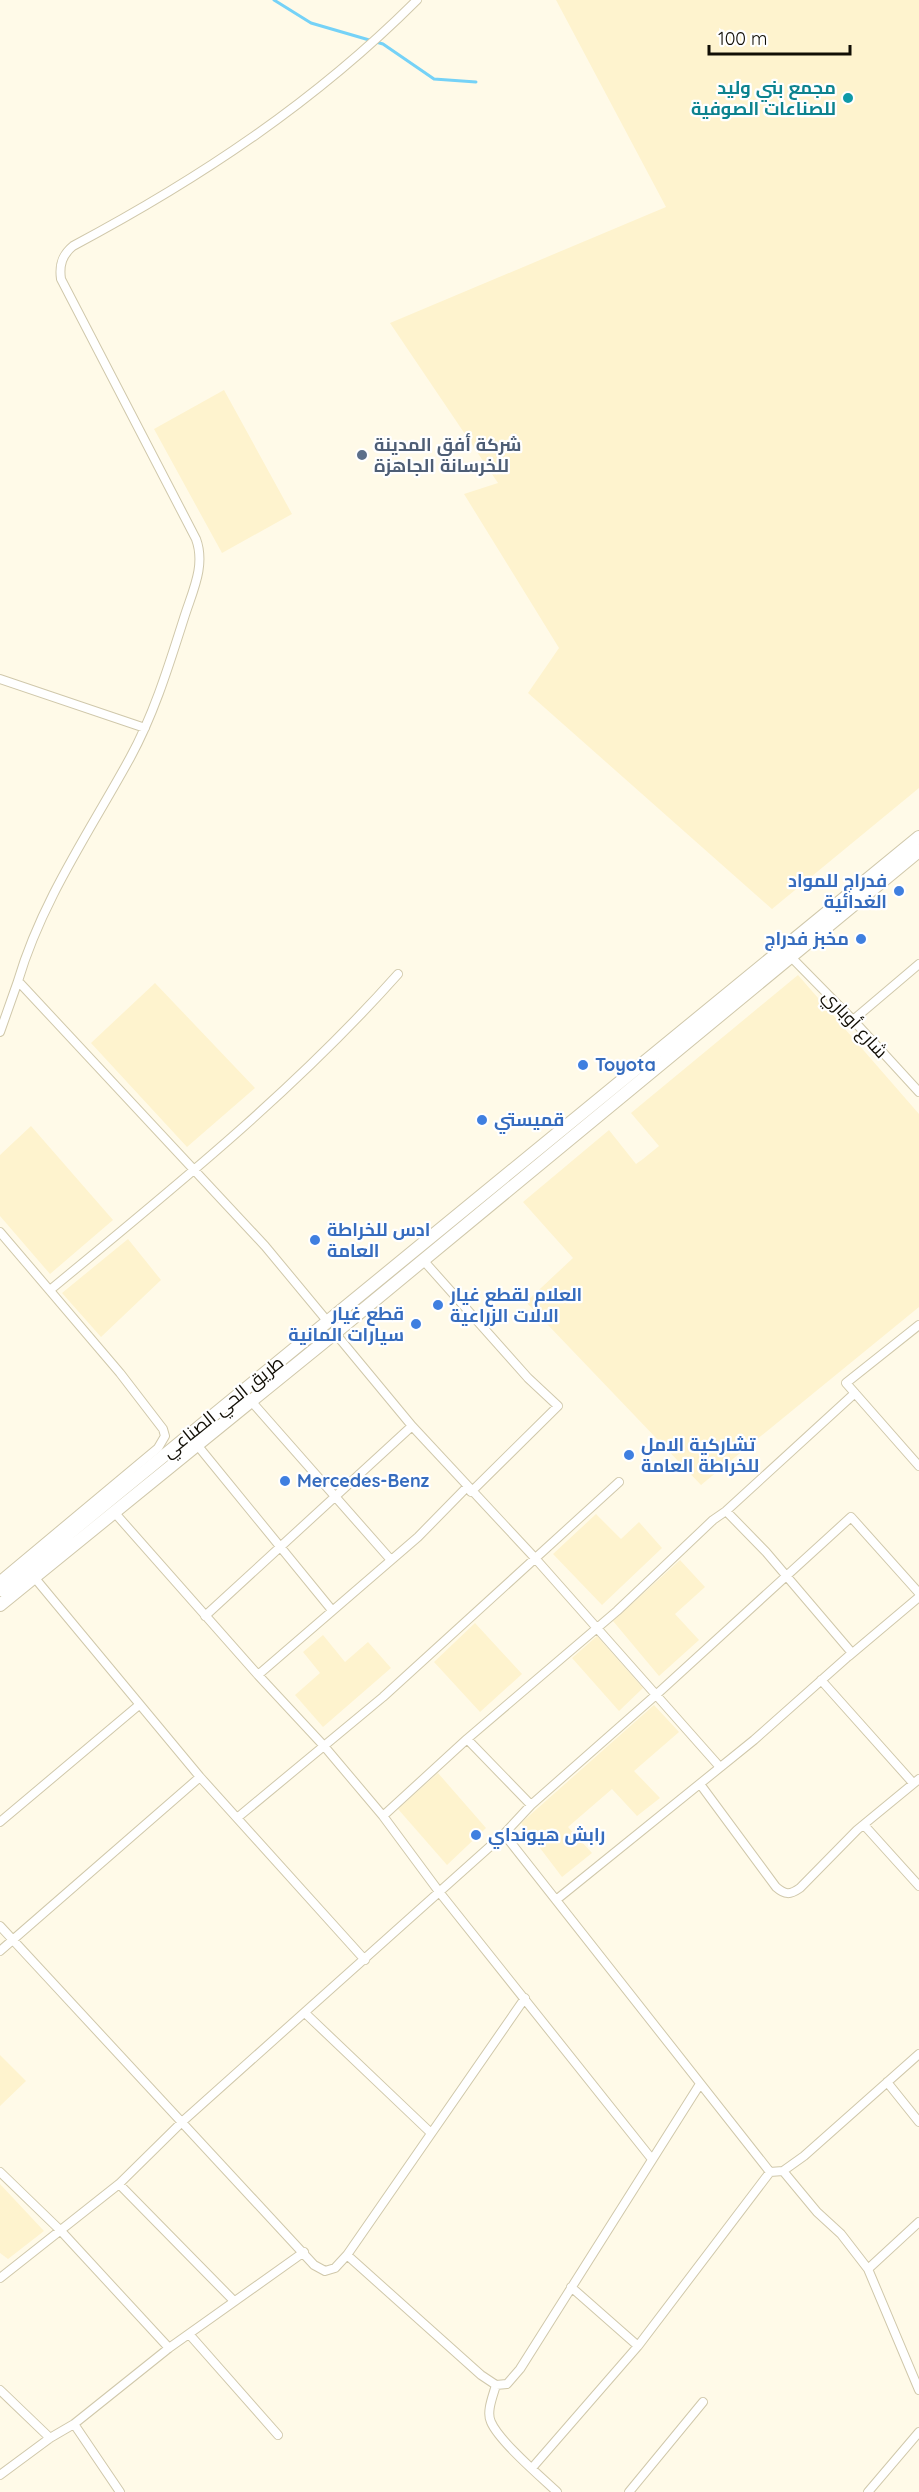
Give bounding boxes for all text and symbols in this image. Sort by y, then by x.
scale bar [709,18,850,56]
text: 100 m [718,27,767,50]
place label: مجمع بني وليد للصناعات الصوفية [691,76,836,120]
marker: مجمع بني وليد للصناعات الصوفية [841,91,855,105]
place label: شركة أفق المدينة للخرسانة الجاهزة [374,432,522,477]
marker: شركة أفق المدينة للخرسانة الجاهزة [355,448,369,462]
place label: فدراج للمواد الغدائية [788,869,887,913]
marker: فدراج للمواد الغدائية [892,884,906,898]
place label: مخبز فدراج [764,927,849,951]
marker: مخبز فدراج [854,932,868,946]
street label: شارع أوباري [816,985,893,1065]
place label: Toyota [595,1053,656,1076]
marker: Toyota [576,1058,590,1072]
place label: قميستي [494,1108,564,1135]
marker: قميستي [475,1113,489,1127]
place label: ادس للخراطة العامة [327,1218,430,1262]
marker: ادس للخراطة العامة [308,1233,322,1247]
place label: العلام لقطع غيار الالات الزراعية [449,1283,582,1327]
marker: العلام لقطع غيار الالات الزراعية [431,1298,445,1312]
place label: قطع غيار سيارات المانية [288,1302,404,1346]
marker: قطع غيار سيارات المانية [409,1317,423,1331]
street label: طريق الحي الصناعي [157,1351,290,1465]
place label: تشاركية الامل للخراطة العامة [641,1433,759,1477]
marker: تشاركية الامل للخراطة العامة [622,1448,636,1462]
place label: Mercedes-Benz [297,1469,430,1492]
marker: Mercedes-Benz [278,1474,292,1488]
place label: رابش هيونداي [488,1823,605,1849]
marker: رابش هيونداي [469,1828,483,1842]

